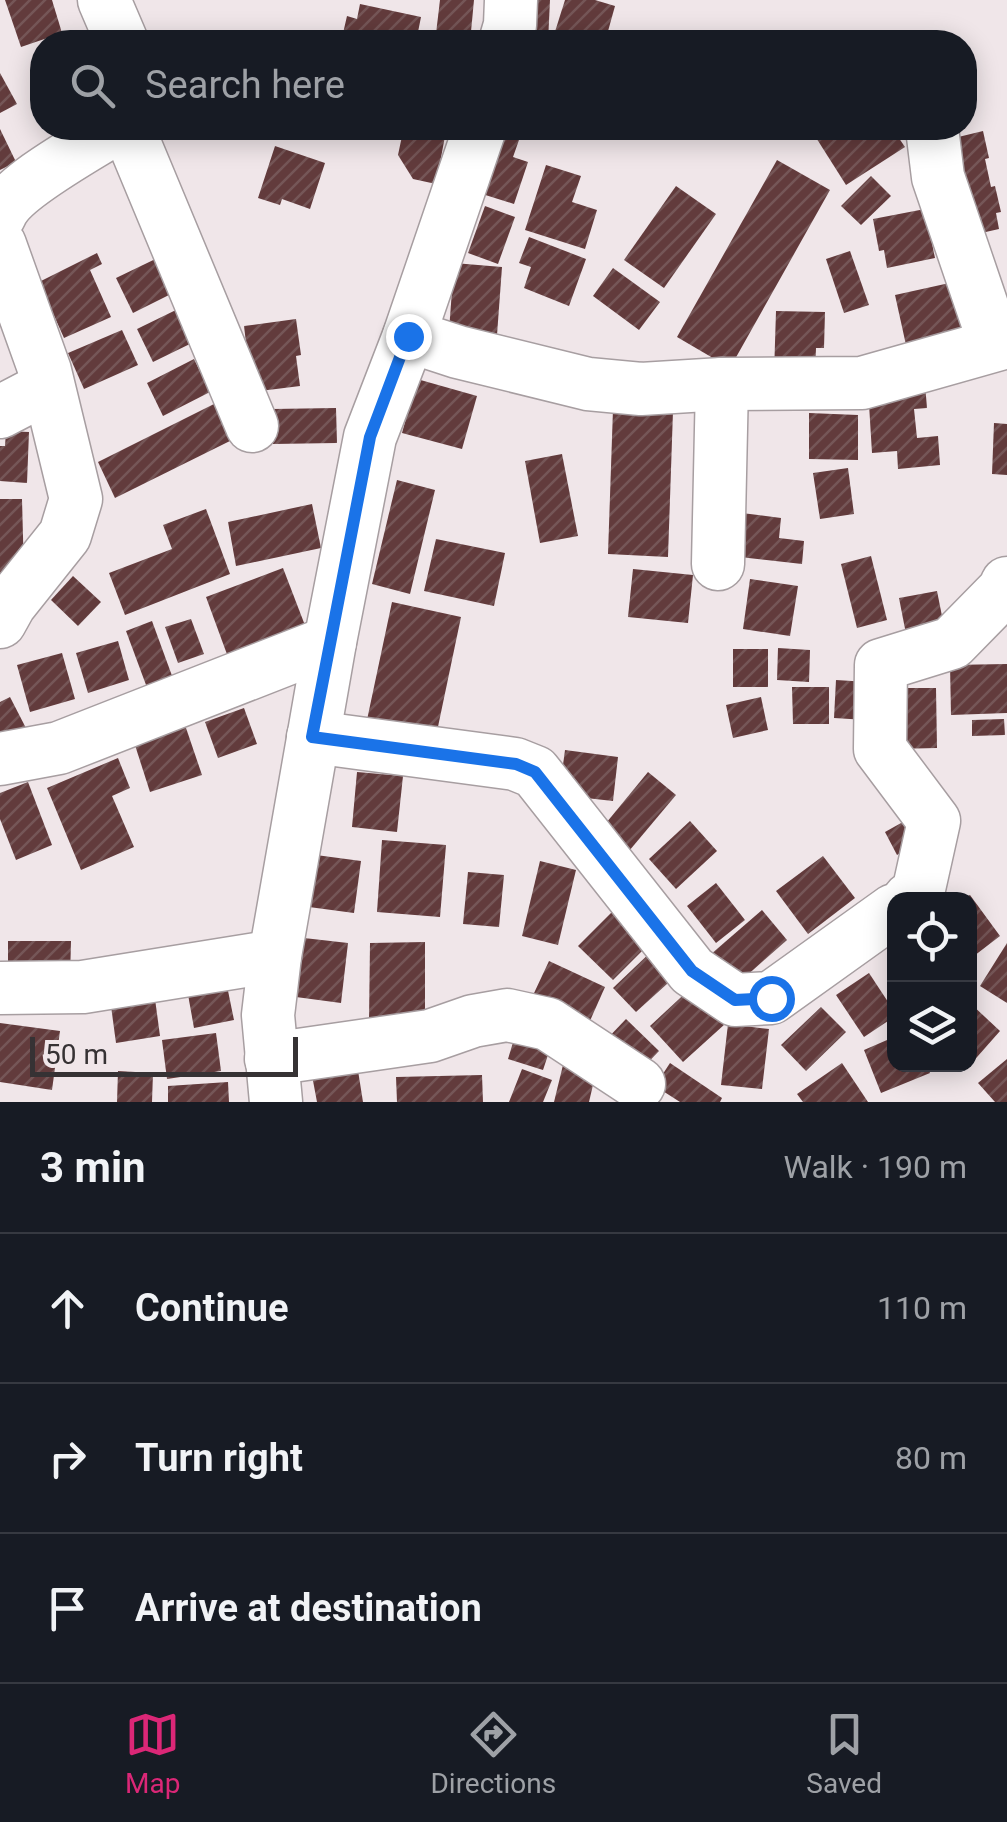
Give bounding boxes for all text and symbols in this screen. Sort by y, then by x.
search box [30,30,977,140]
icon: search [65,58,120,113]
text: Search here [145,63,345,107]
route end [386,314,432,360]
map controls [887,892,977,1072]
button: locate [887,892,977,982]
route start [749,976,795,1022]
button: layers [887,982,977,1072]
scale bar [30,1032,298,1076]
text: 50 m [45,1038,108,1071]
text: 3 min [40,1143,146,1192]
text: Walk · 190 m [784,1148,967,1186]
icon: ahead [40,1281,95,1336]
text: Continue [135,1286,289,1330]
text: 110 m [877,1289,967,1327]
icon: right [40,1431,95,1486]
text: Turn right [135,1436,303,1480]
text: 80 m [895,1439,967,1477]
icon: arrive [40,1581,95,1636]
text: Arrive at destination [135,1586,482,1630]
tab: Map [125,1707,180,1800]
tab: Directions [430,1707,556,1800]
tab: Saved [806,1707,882,1800]

